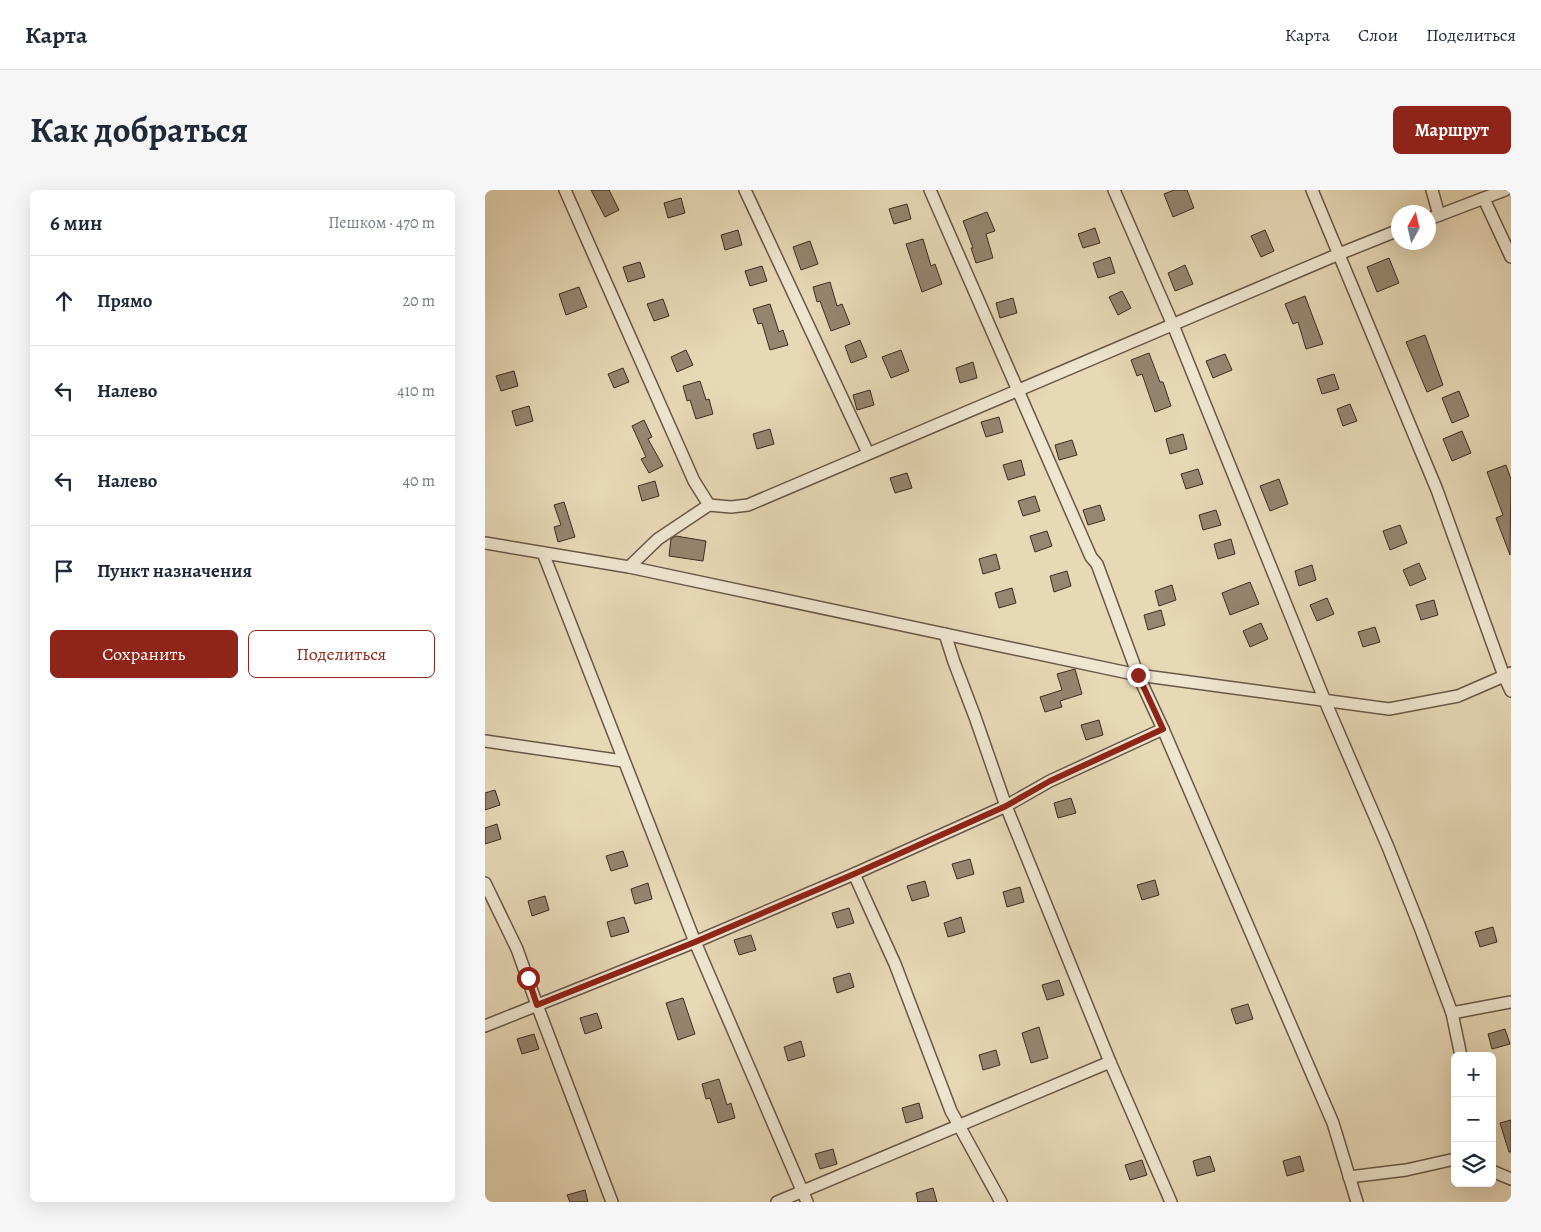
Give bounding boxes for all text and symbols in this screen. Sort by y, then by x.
text: Карта [25,19,87,51]
text: Карта [1285,23,1330,47]
text: Слои [1358,23,1398,47]
text: Поделиться [1426,23,1516,47]
text: Как добраться [30,106,248,154]
button: Маршрут [1393,106,1511,154]
north arrow [1391,205,1436,250]
text: 6 мин [50,209,102,237]
text: Пешком · 470 m [328,212,435,234]
icon: ahead [50,287,78,315]
text: Прямо [97,288,152,314]
text: 20 m [402,290,435,312]
icon: left [50,377,78,405]
text: Налево [97,378,157,404]
text: 410 m [397,380,435,402]
icon: left [50,467,78,495]
text: Налево [97,468,157,494]
text: 40 m [403,470,435,492]
icon: arrive [50,557,78,585]
text: Пункт назначения [97,558,252,584]
button: Сохранить [50,630,238,678]
button: Поделиться [248,630,435,678]
route end [1127,664,1150,687]
route start [517,967,540,990]
map controls [1451,1052,1496,1187]
button: + [1451,1052,1496,1097]
button: − [1451,1097,1496,1142]
button: layers [1451,1142,1496,1187]

